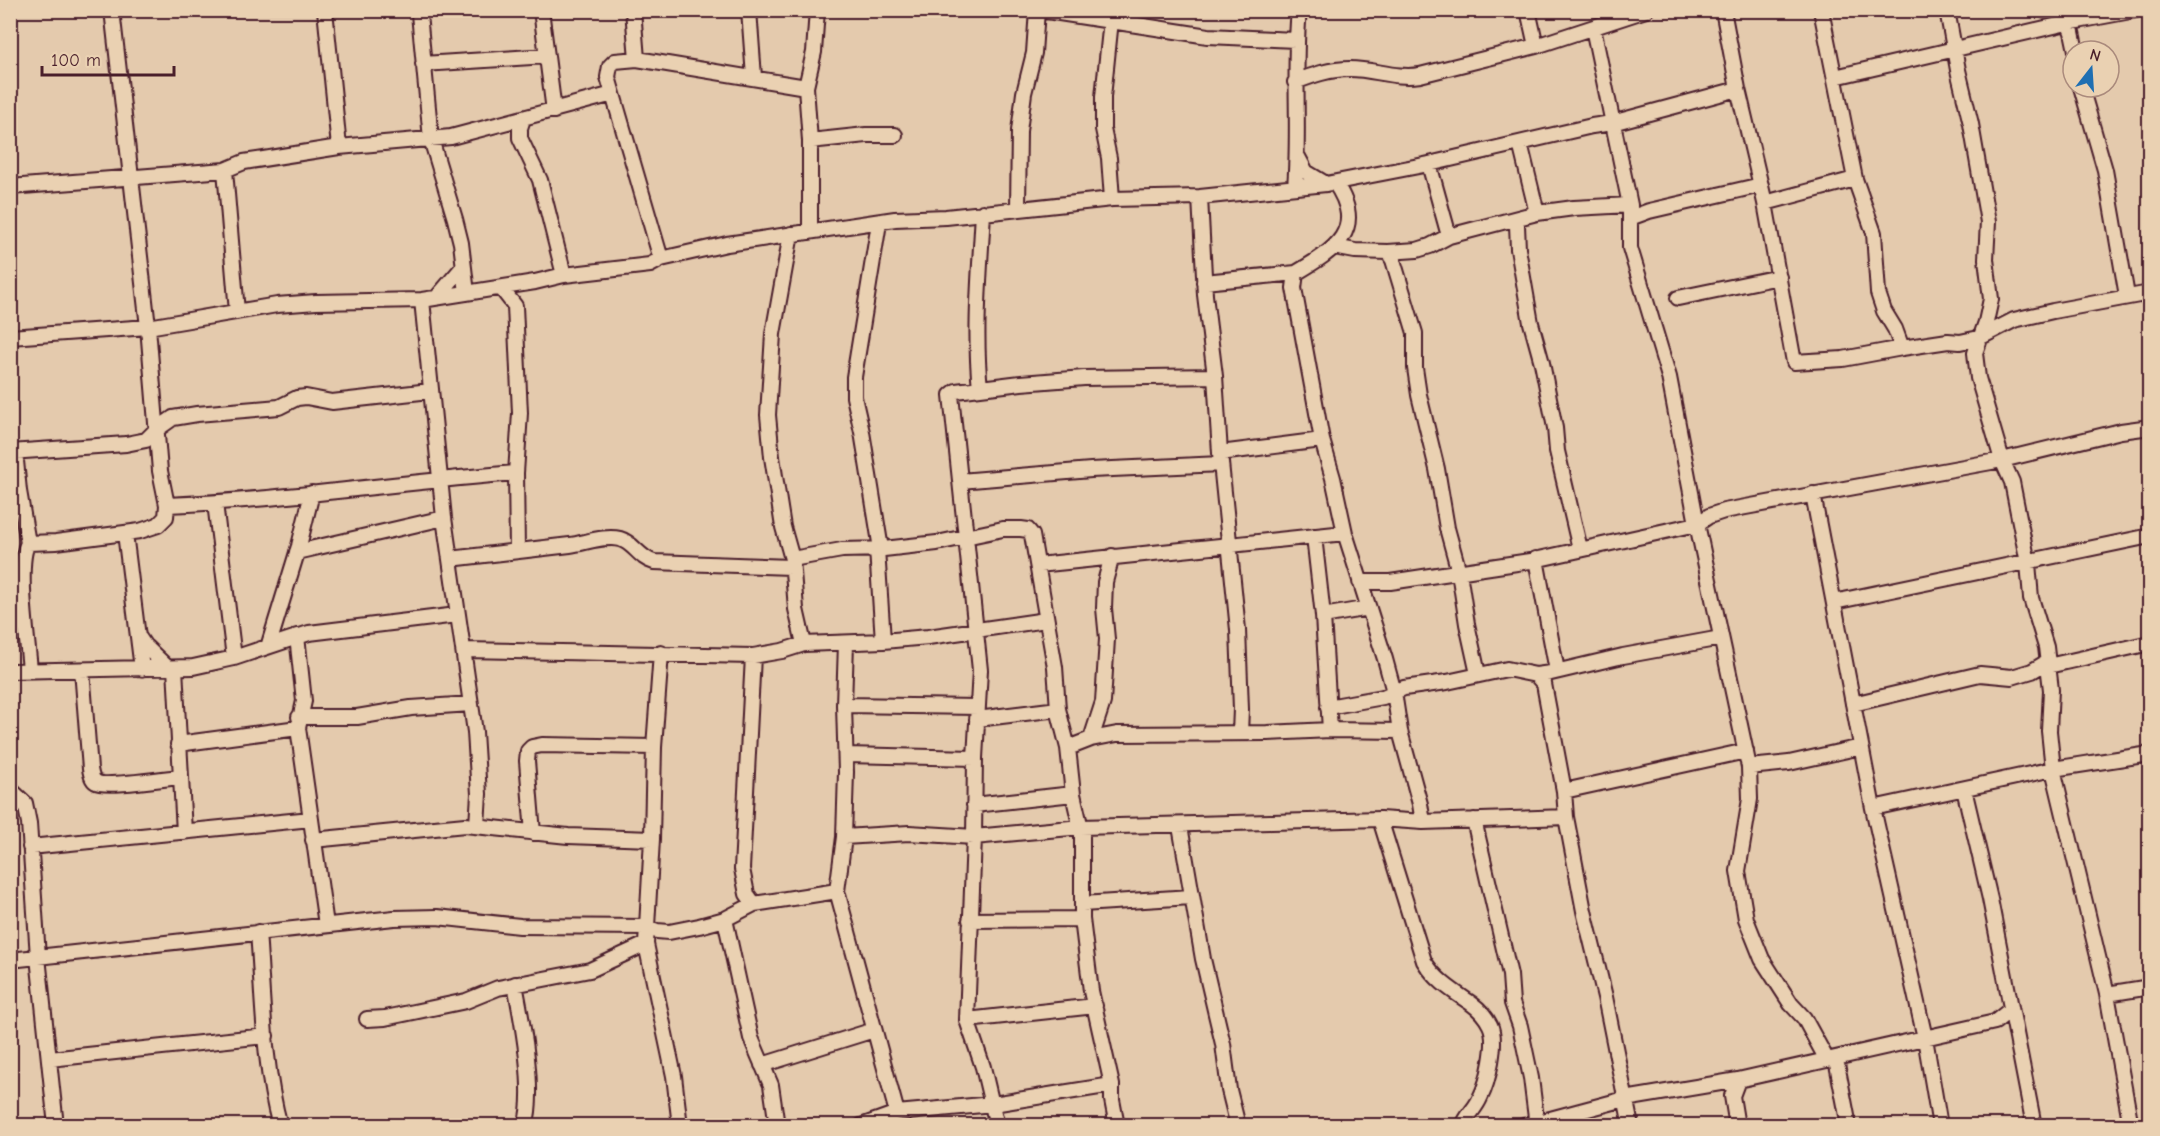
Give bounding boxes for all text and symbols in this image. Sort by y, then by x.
scale bar [42,39,174,77]
north arrow [2061,39,2121,99]
text: N [2087,45,2103,66]
text: 100 m [51,50,101,71]

